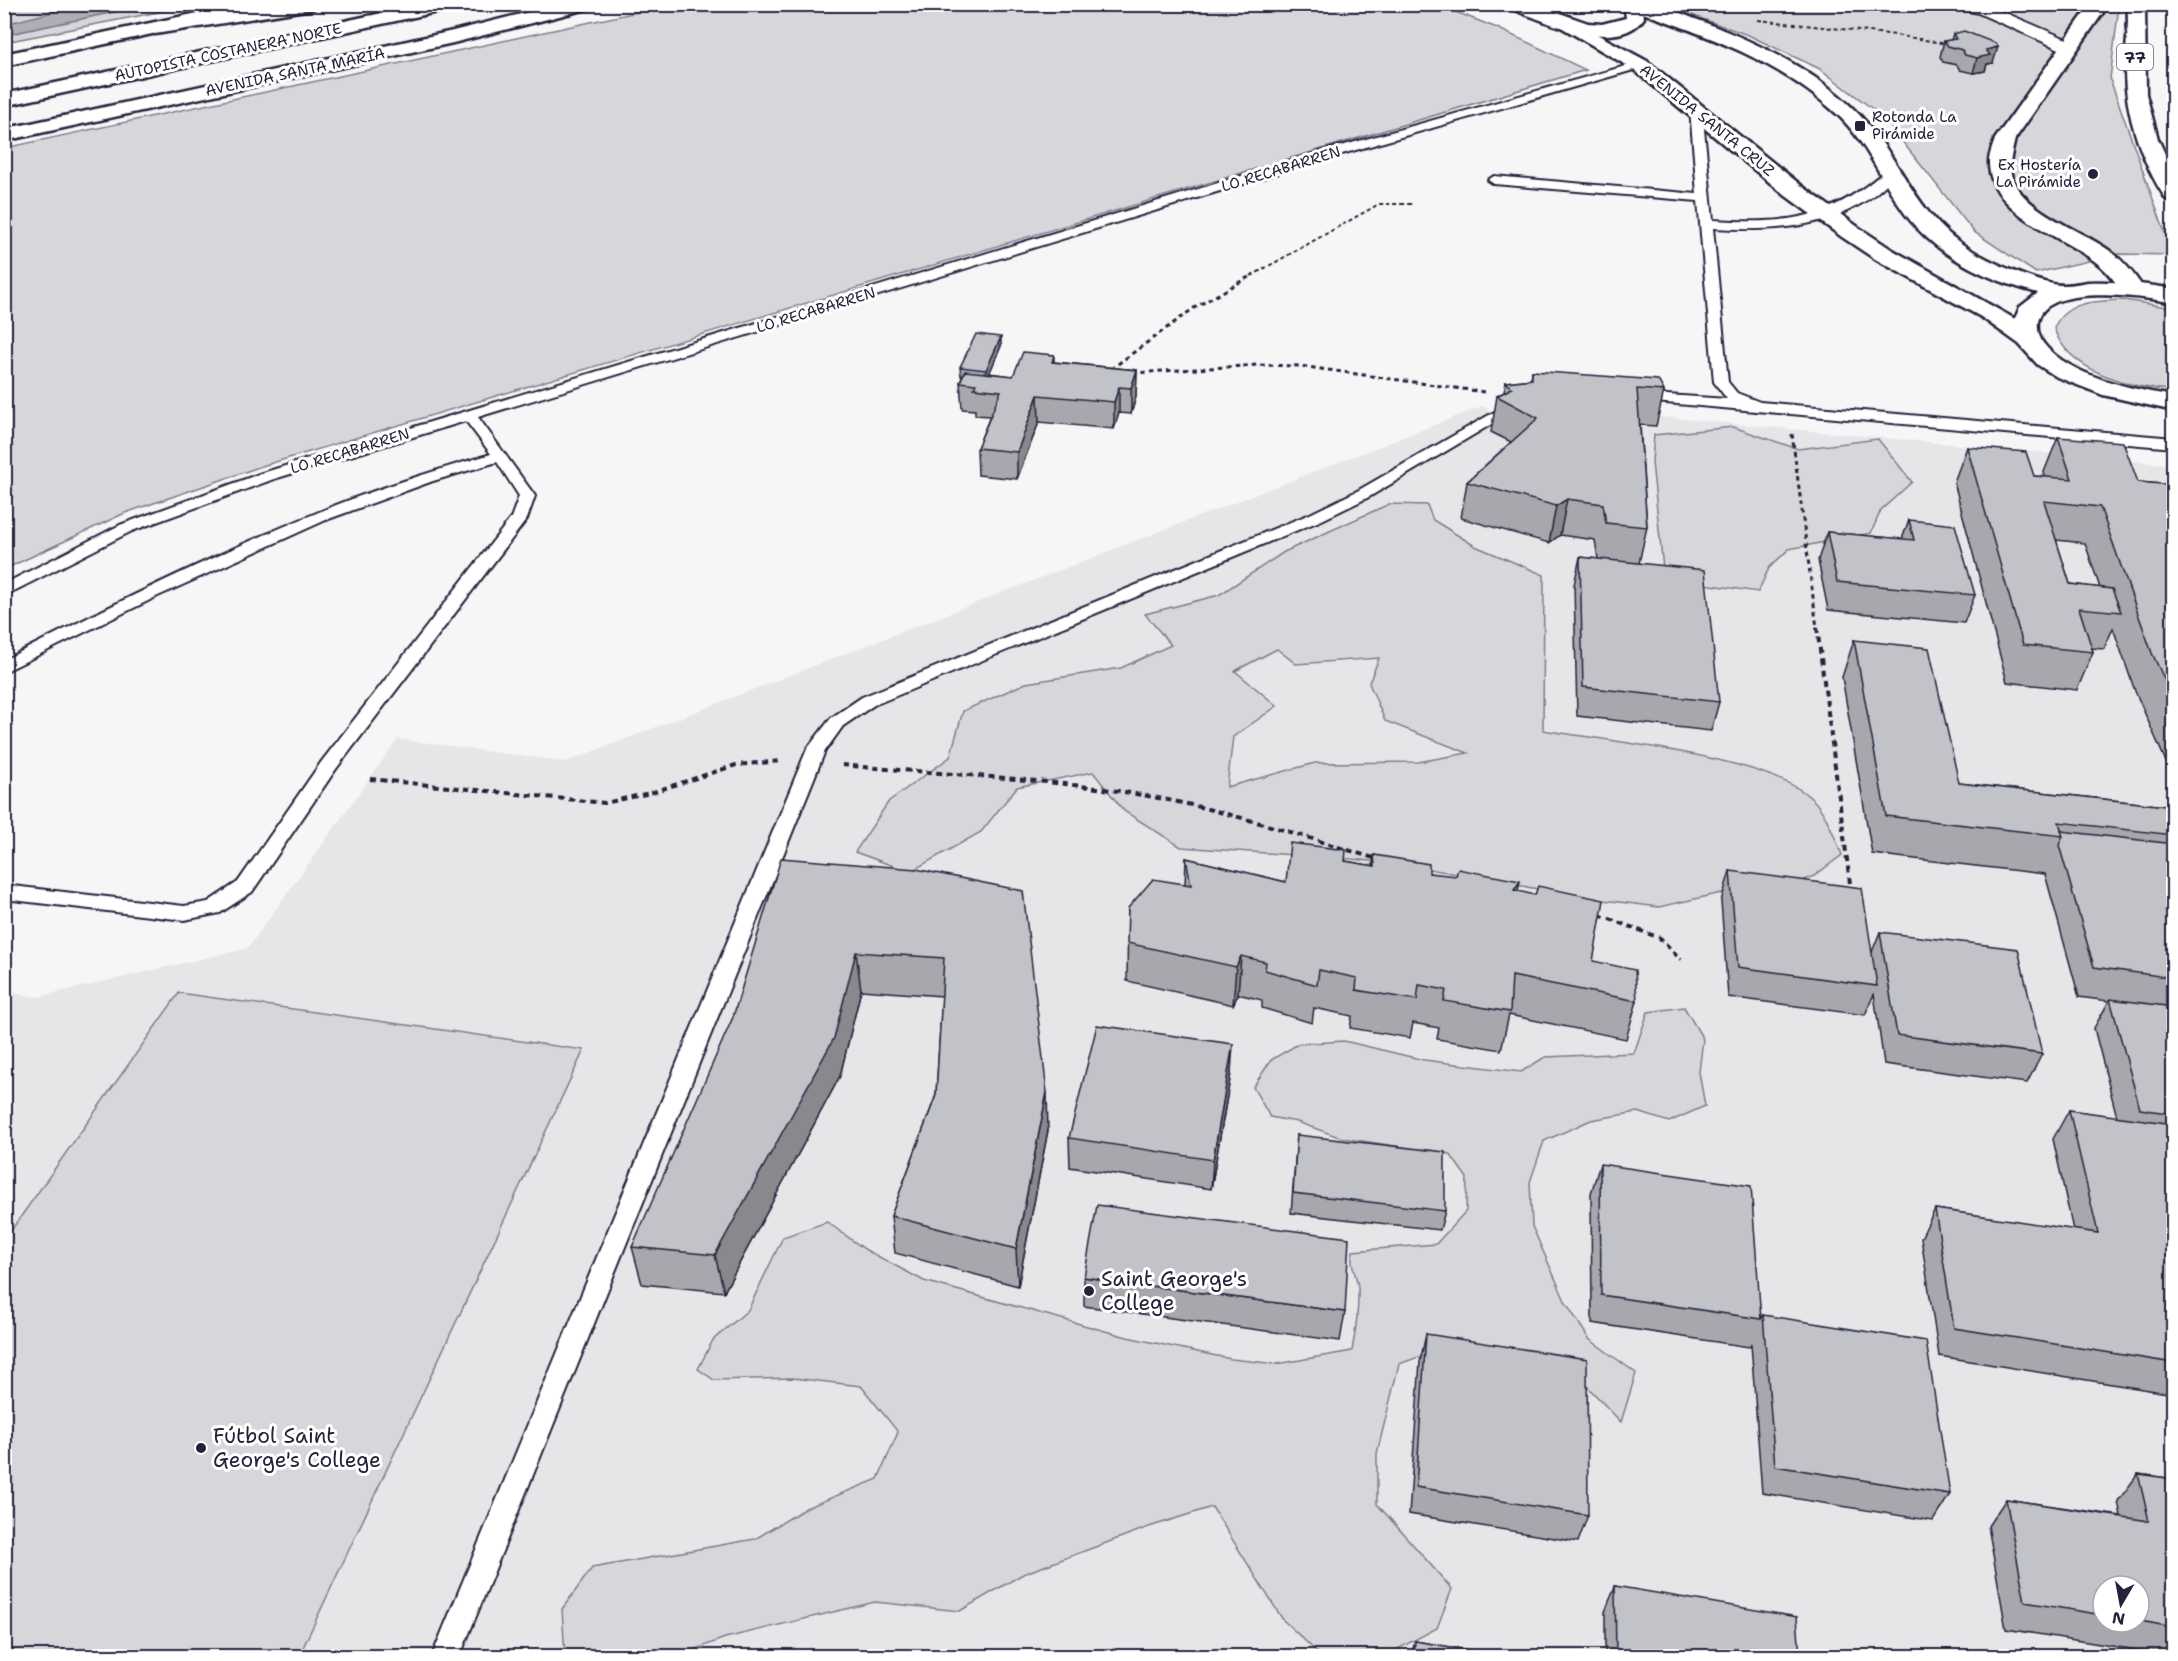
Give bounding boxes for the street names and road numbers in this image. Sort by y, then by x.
street label: AUTOPISTA COSTANERA NORTE [113,18,343,86]
street label: AVENIDA SANTA MARÍA [203,42,387,101]
road number: 77 [2117,44,2153,70]
street label: AVENIDA SANTA CRUZ [1636,59,1778,181]
street label: LO RECABARREN [1219,141,1343,197]
street label: LO RECABARREN [754,282,878,338]
street label: LO RECABARREN [288,423,412,479]

